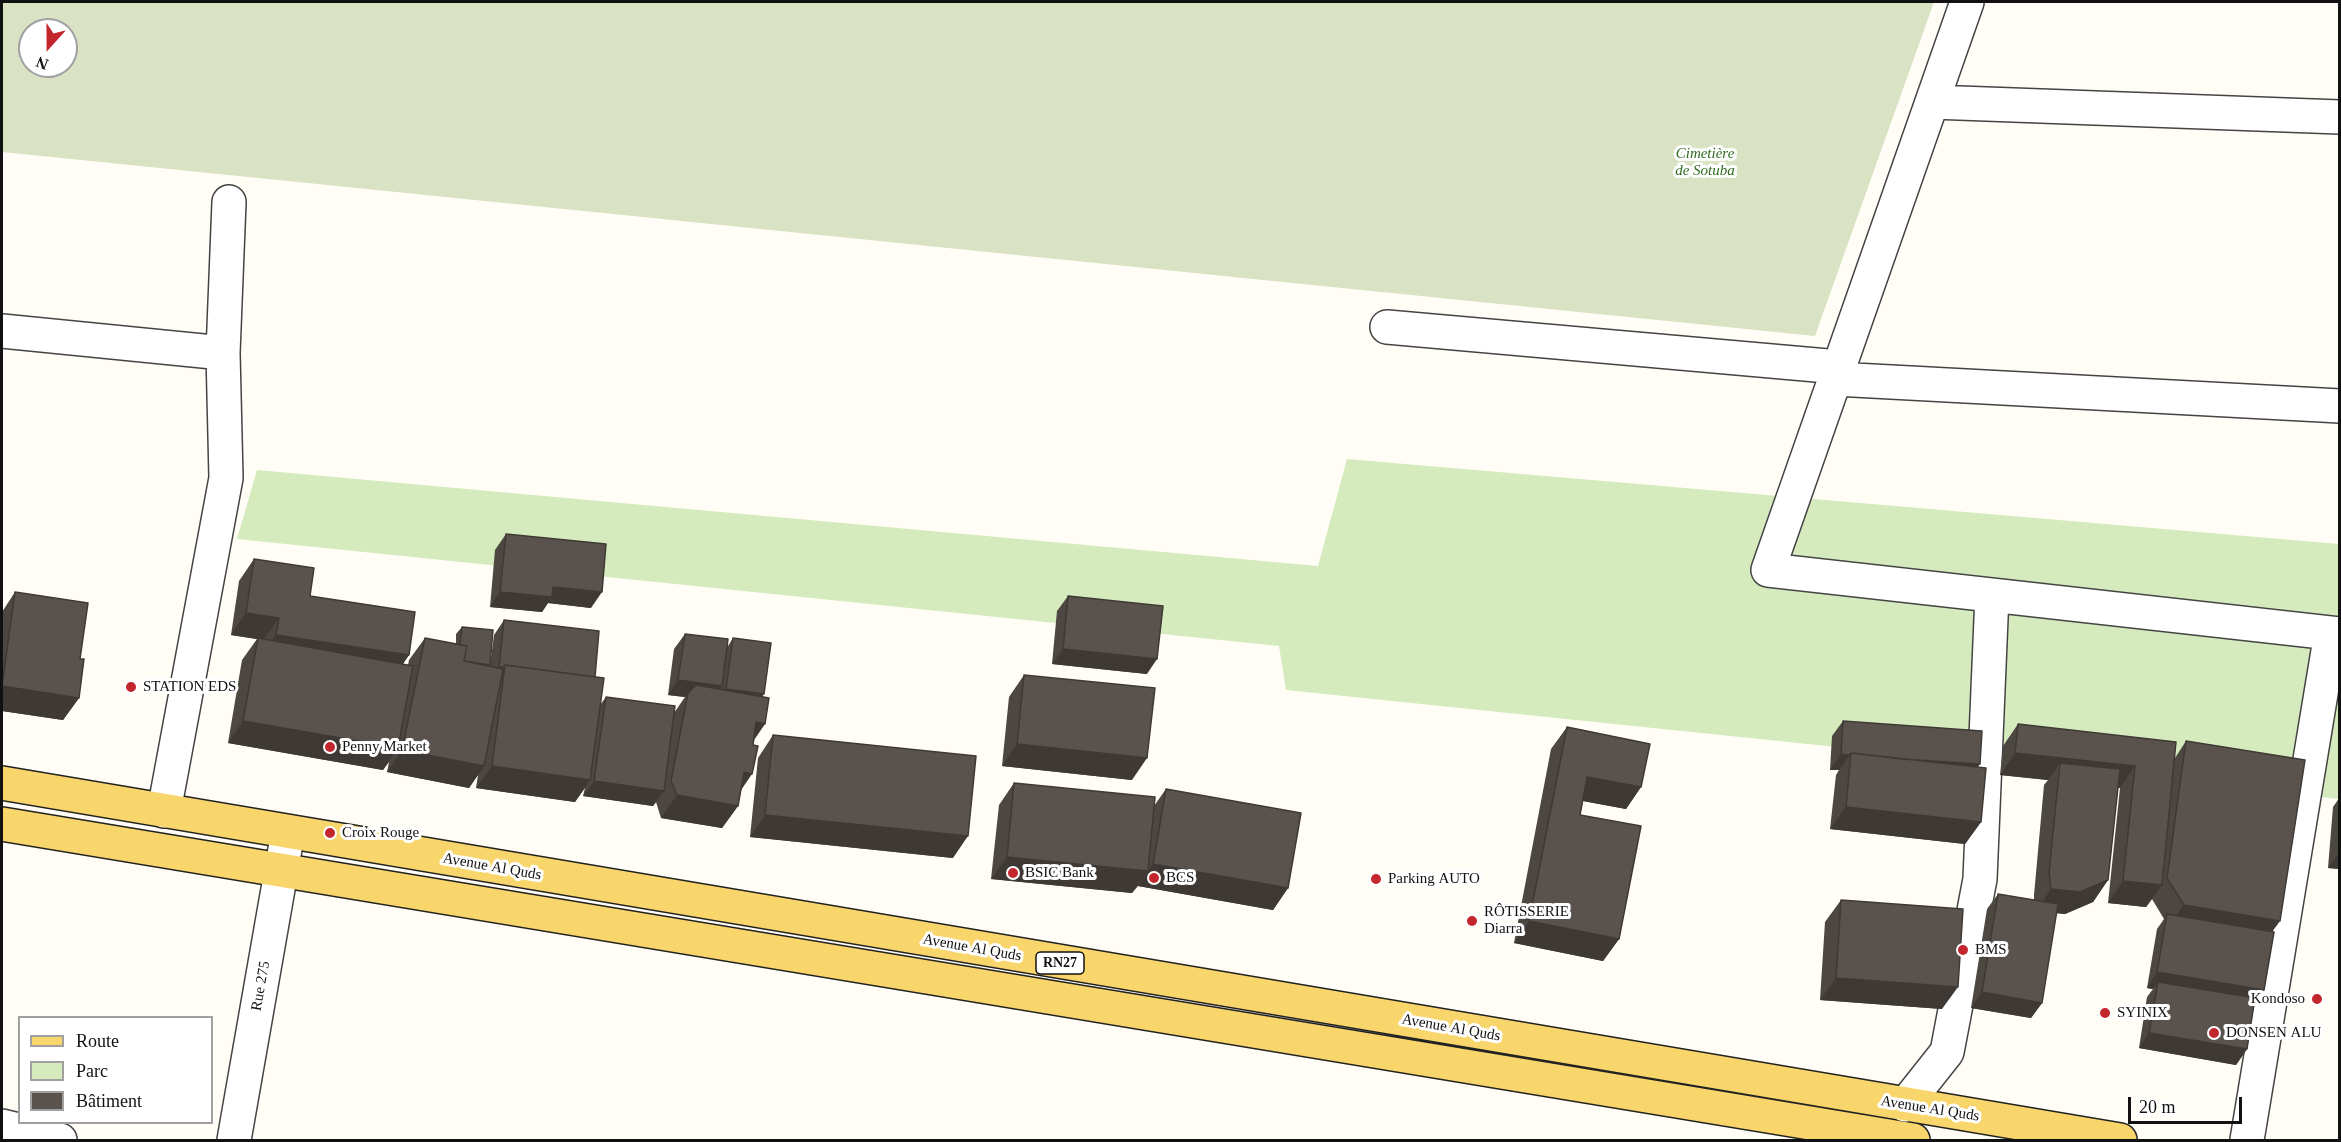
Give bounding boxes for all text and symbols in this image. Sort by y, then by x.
north arrow [18,18,78,78]
text: N [34,53,51,73]
park label: Cimetière de Sotuba [1675,145,1735,180]
place label: STATION EDS [143,678,236,696]
marker: STATION EDS [124,680,138,694]
place label: Penny Market [342,738,427,756]
marker: Penny Market [323,740,337,754]
place label: Croix Rouge [342,824,419,842]
marker: Croix Rouge [323,826,337,840]
street label: Avenue Al Quds [441,849,543,885]
place label: BSIC Bank [1025,864,1094,882]
marker: BSIC Bank [1006,866,1020,880]
place label: BCS [1166,869,1194,887]
place label: Parking AUTO [1388,870,1480,888]
marker: BCS [1147,871,1161,885]
marker: Parking AUTO [1369,872,1383,886]
place label: RÔTISSERIE Diarra [1484,903,1569,938]
marker: RÔTISSERIE Diarra [1465,914,1479,928]
street label: Avenue Al Quds [921,930,1023,966]
place label: BMS [1975,941,2007,959]
marker: BMS [1956,943,1970,957]
road number: RN27 [1036,952,1084,974]
street label: Rue 275 [248,960,274,1012]
place label: Kondoso [2251,990,2305,1008]
marker: Kondoso [2310,992,2324,1006]
place label: SYINIX [2117,1004,2168,1022]
marker: SYINIX [2098,1006,2112,1020]
street label: Avenue Al Quds [1400,1010,1502,1046]
legend [18,1016,213,1124]
place label: DONSEN ALU [2226,1024,2321,1042]
marker: DONSEN ALU [2207,1026,2221,1040]
text: Route [76,1031,119,1051]
text: Parc [76,1061,108,1081]
scale bar [2131,1085,2245,1123]
text: Bâtiment [76,1091,142,1111]
street label: Avenue Al Quds [1879,1092,1981,1126]
text: 20 m [2139,1097,2176,1117]

